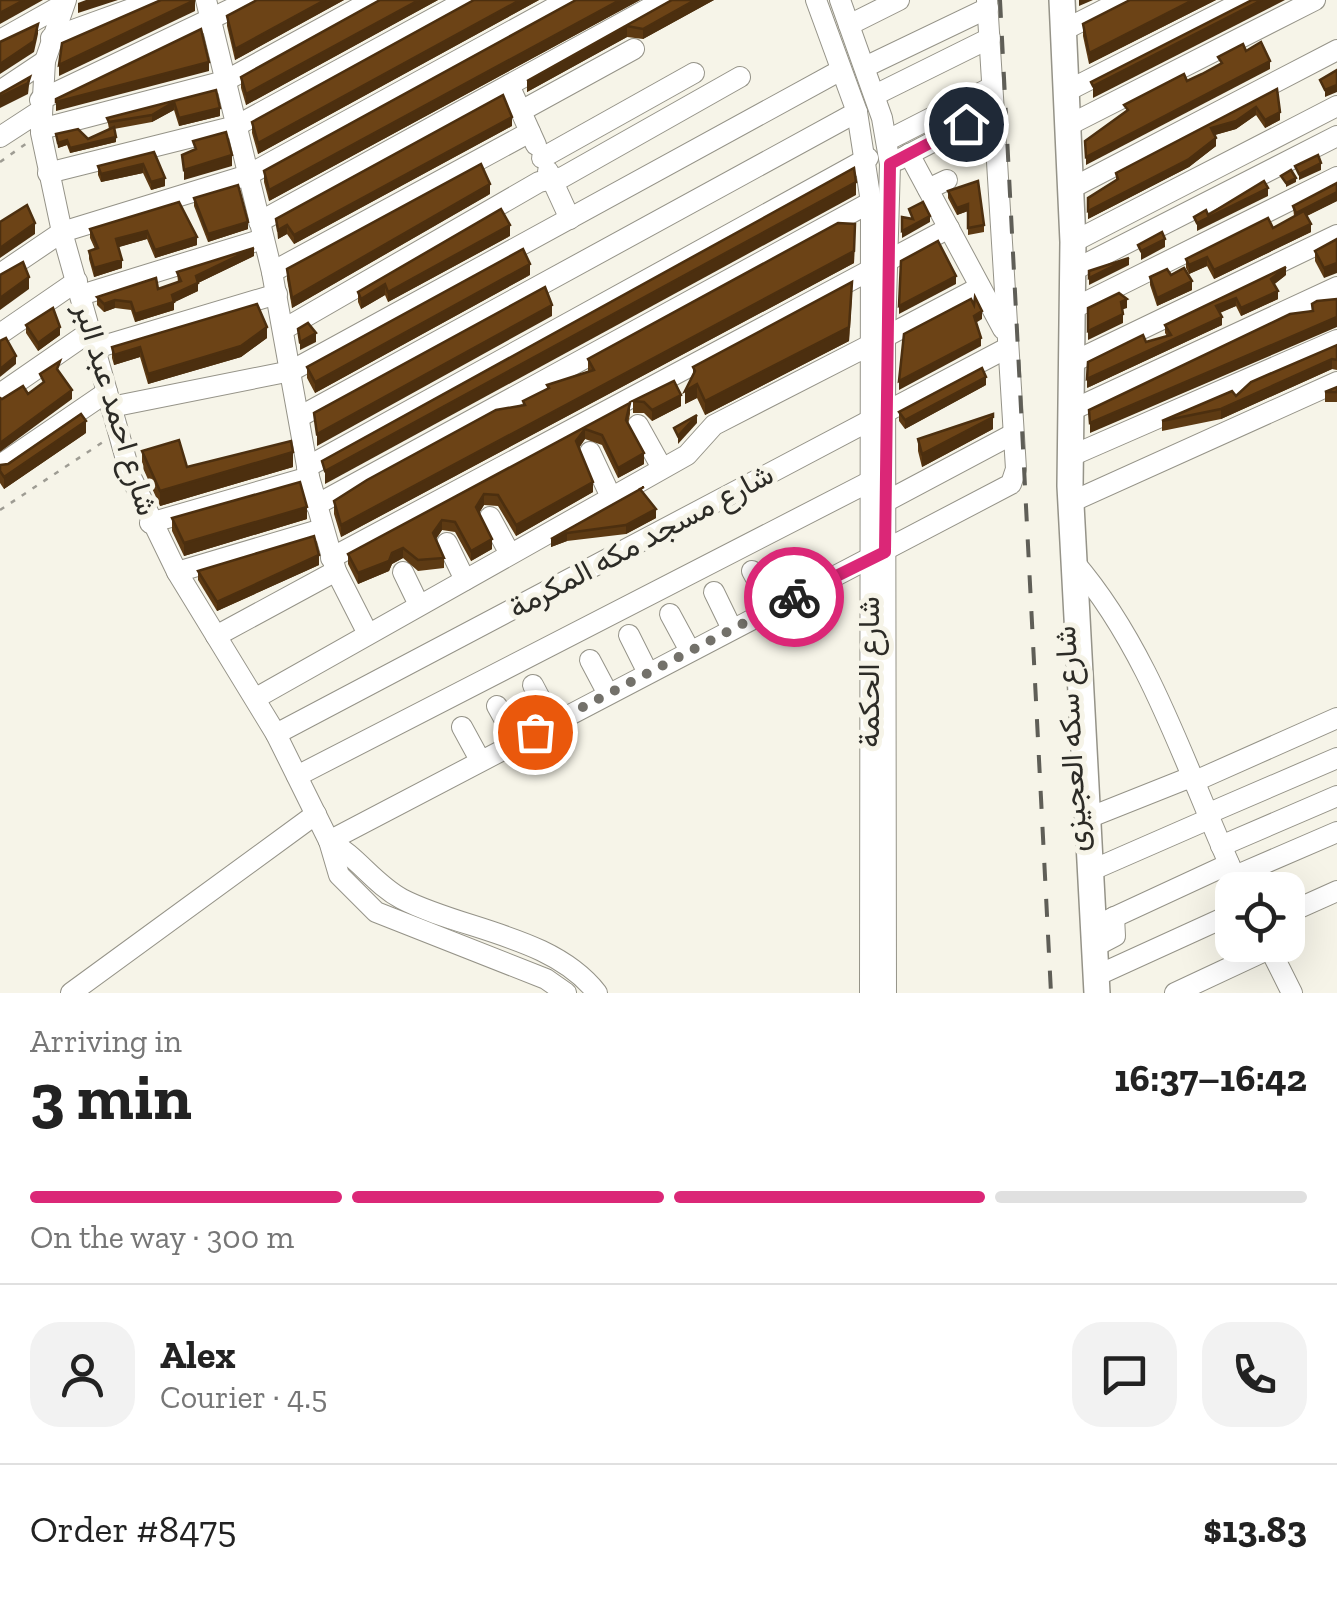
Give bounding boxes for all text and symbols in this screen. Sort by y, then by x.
pin [924,82,1009,167]
icon: home [939,97,994,152]
street label: شارع احمد عبد البر [64,297,165,520]
street label: شارع مسجد مكه المكرمة [503,456,780,628]
courier [744,547,844,647]
icon: bike [767,570,822,625]
street label: شارع الحكمة [851,596,889,748]
street label: شارع سكه العجيزى [1047,625,1097,853]
pin [493,690,578,775]
icon: bag [508,705,563,760]
map controls [1215,872,1305,962]
button: locate [1215,872,1305,962]
text: Arriving in [30,1022,182,1060]
text: 16:37–16:42 [1114,1055,1307,1101]
text: 3 min [30,1058,192,1136]
text: On the way · 300 m [30,1218,294,1256]
button: person [30,1322,135,1427]
button: chat [1072,1322,1177,1427]
button: phone [1202,1322,1307,1427]
text: Alex [160,1332,236,1378]
text: Courier · 4.5 [160,1378,327,1416]
text: Order #8475 [30,1506,237,1552]
text: $13.83 [1203,1506,1307,1552]

